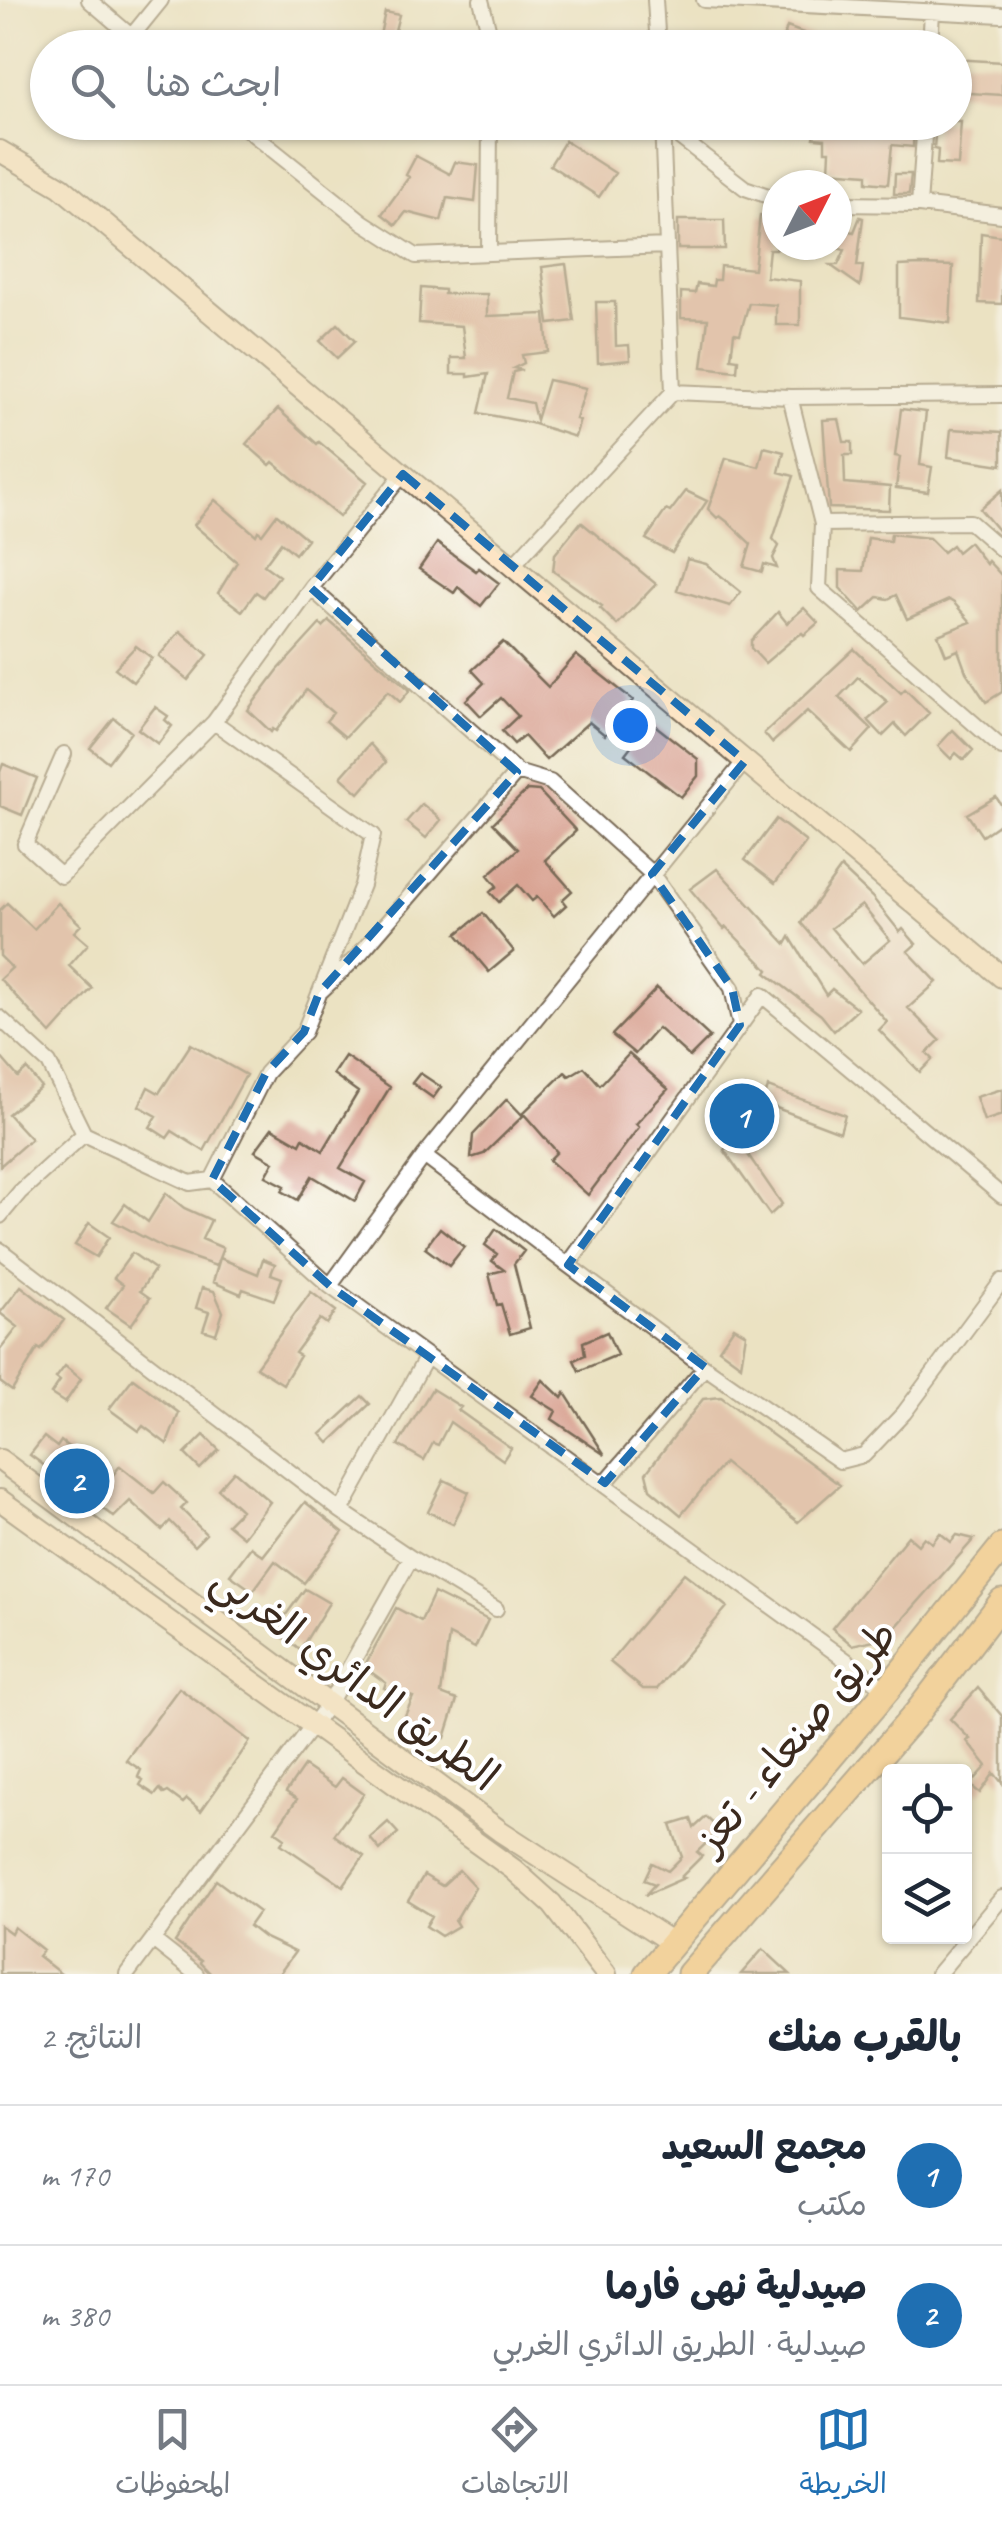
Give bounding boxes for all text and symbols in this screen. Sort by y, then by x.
search box [30,30,972,140]
icon: search [65,58,120,113]
text: ابحث هنا [145,60,281,107]
north arrow [762,170,852,260]
your location [605,700,656,751]
pin: 1 [710,1078,774,1154]
pin: 2 [44,1444,110,1518]
street label: الطريق الدائري الغربي [196,1553,509,1811]
street label: طريق صنعاء - تعز [681,1609,909,1867]
map controls [882,1764,972,1944]
button: locate [882,1764,972,1854]
button: layers [882,1854,972,1944]
text: بالقرب منك [768,2011,962,2064]
text: النتائج: 2 [40,2017,142,2058]
text: مجمع السعيد [661,2123,867,2170]
text: 170 m [40,2155,109,2196]
text: 1 [922,2155,937,2196]
text: مكتب [797,2184,867,2225]
text: صيدلية نهى فارما [605,2263,867,2310]
text: 380 m [40,2295,109,2336]
text: 2 [922,2295,937,2336]
text: صيدلية · الطريق الدائري الغربي [492,2324,867,2365]
tab: المحفوظات [115,2402,231,2508]
tab: الاتجاهات [461,2402,569,2508]
tab: الخريطة [799,2402,887,2508]

